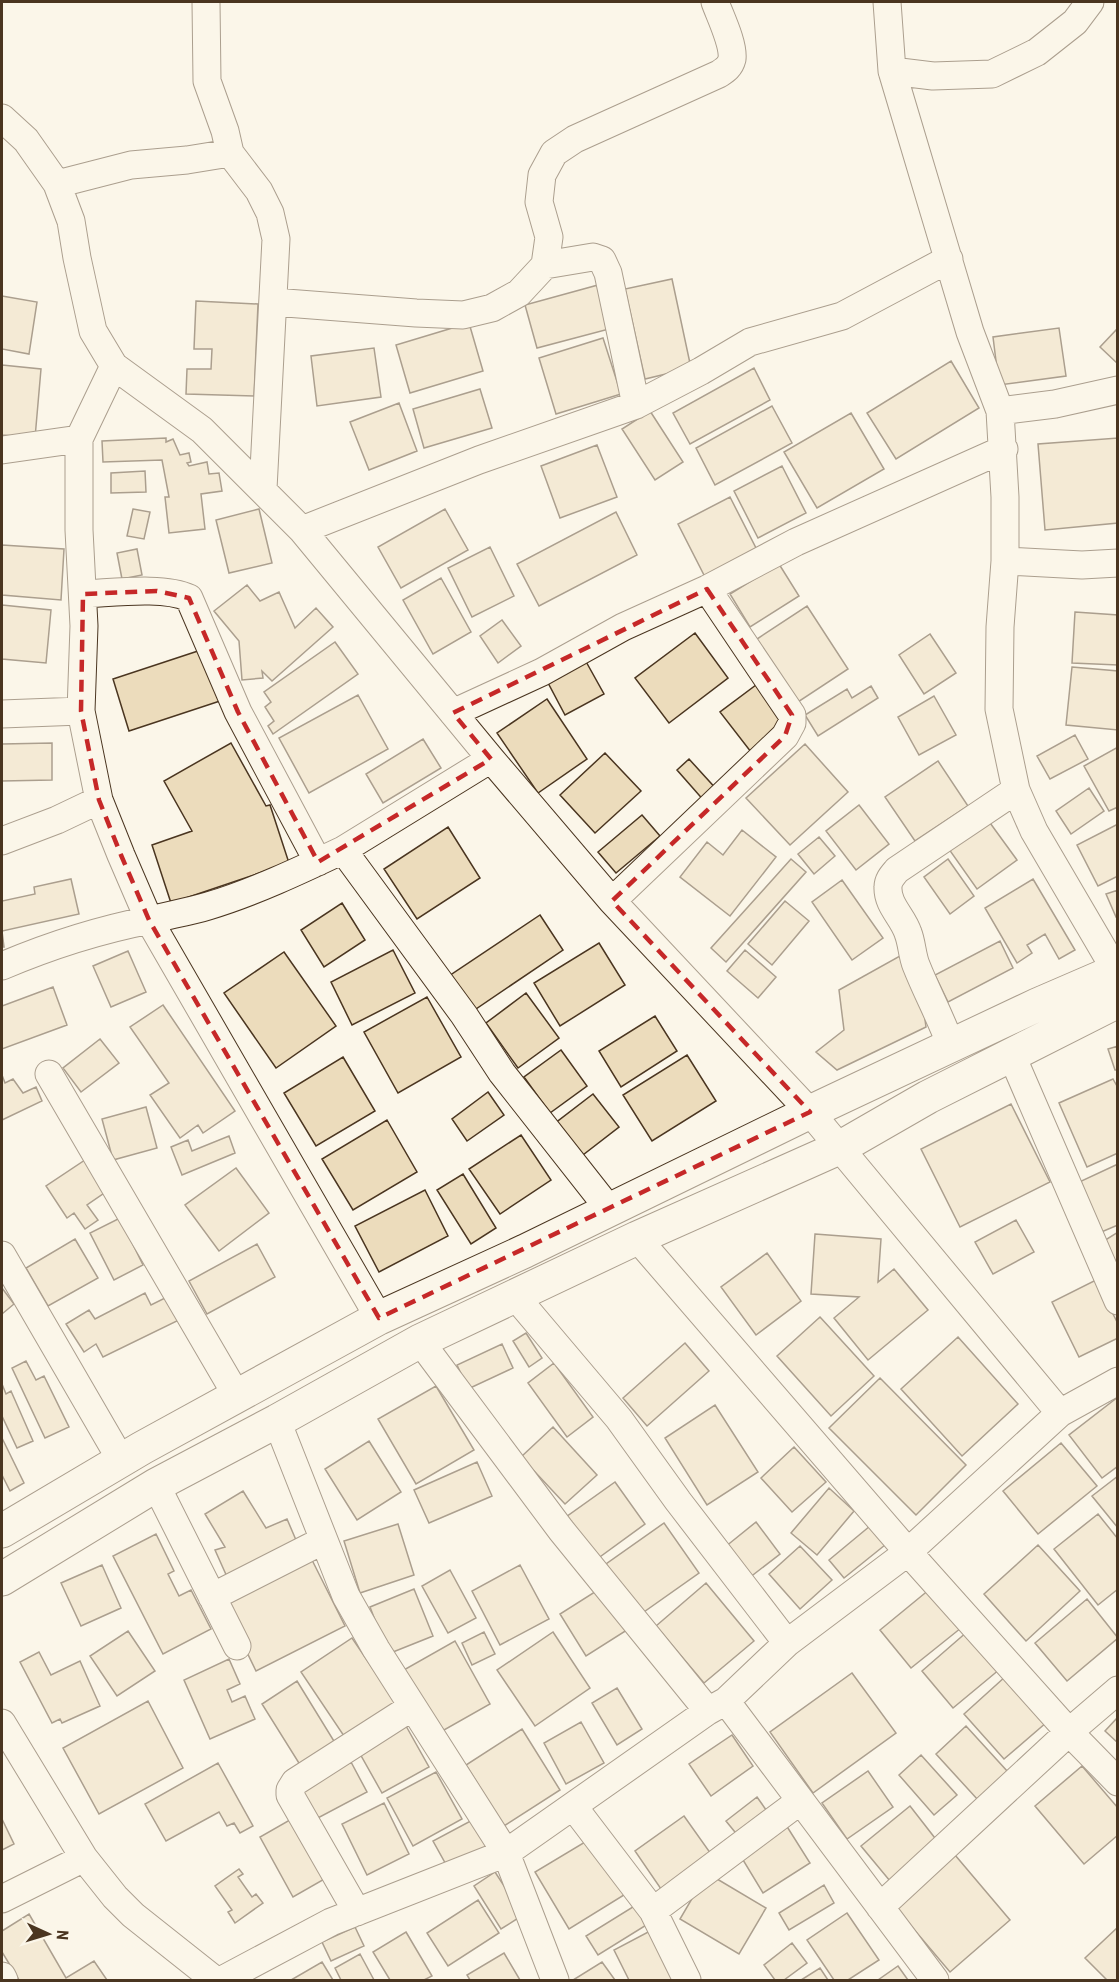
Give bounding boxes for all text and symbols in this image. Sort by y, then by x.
north arrow [18,1904,78,1964]
text: N [53,1929,72,1941]

